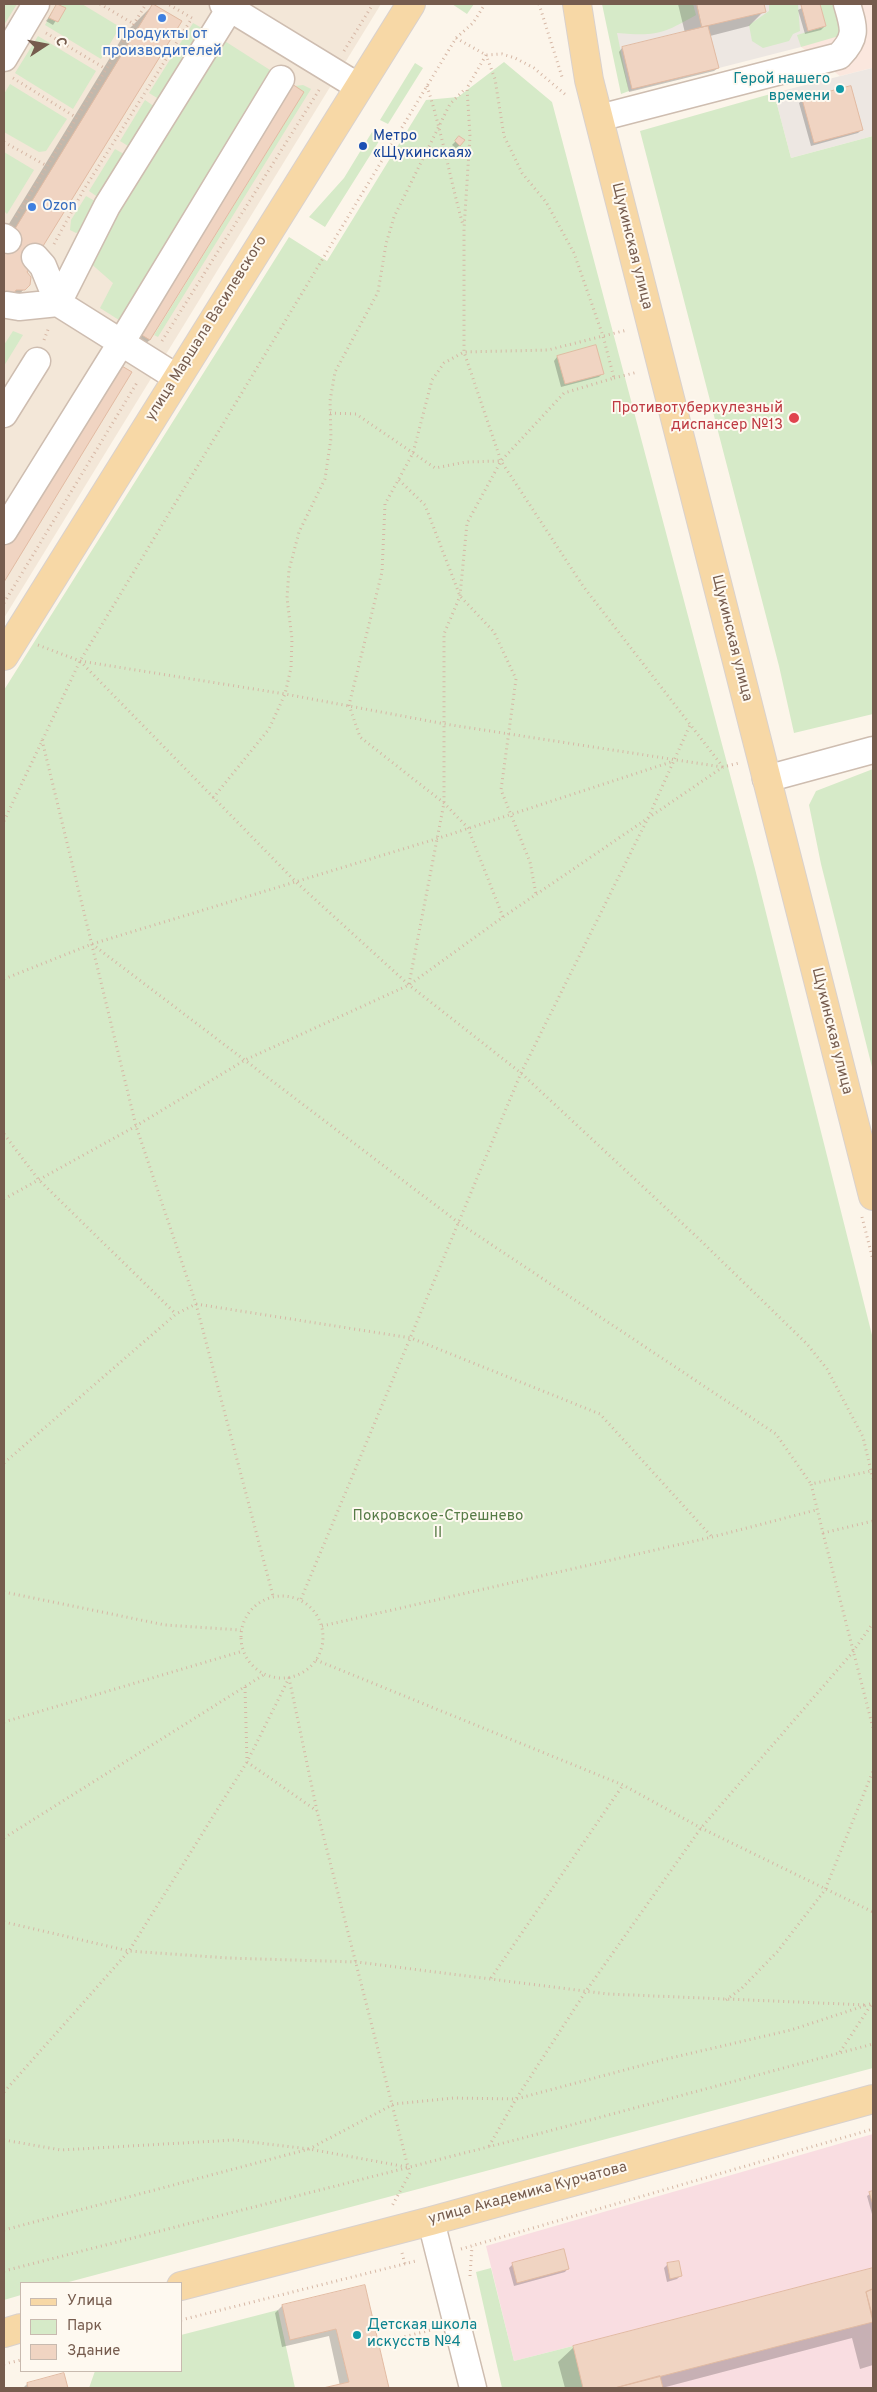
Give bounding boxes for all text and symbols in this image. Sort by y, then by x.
marker: Продукты от производителей [156,12,168,24]
north arrow [20,20,70,70]
place label: Продукты от производителей [102,26,222,61]
text: С [51,36,69,48]
place label: Герой нашего времени [733,71,830,106]
marker: Герой нашего времени [834,83,846,95]
place label: Метро «Щукинская» [373,128,472,163]
marker: Метро «Щукинская» [357,140,369,152]
street label: Щукинская улица [607,181,655,311]
place label: Ozon [42,198,77,216]
marker: Ozon [26,201,38,213]
street label: улица Маршала Василевского [142,233,272,425]
place label: Противотуберкулезный диспансер №13 [611,400,783,435]
marker: Противотуберкулезный диспансер №13 [787,411,801,425]
street label: Щукинская улица [707,573,755,703]
street label: Щукинская улица [807,966,855,1096]
park label: Покровское-Стрешнево II [353,1508,523,1543]
street label: улица Академика Курчатова [427,2159,629,2229]
legend [20,2282,182,2372]
text: Улица [67,2292,112,2311]
text: Парк [67,2317,102,2336]
place label: Детская школа искусств №4 [367,2317,477,2352]
marker: Детская школа искусств №4 [351,2329,363,2341]
text: Здание [67,2342,120,2361]

